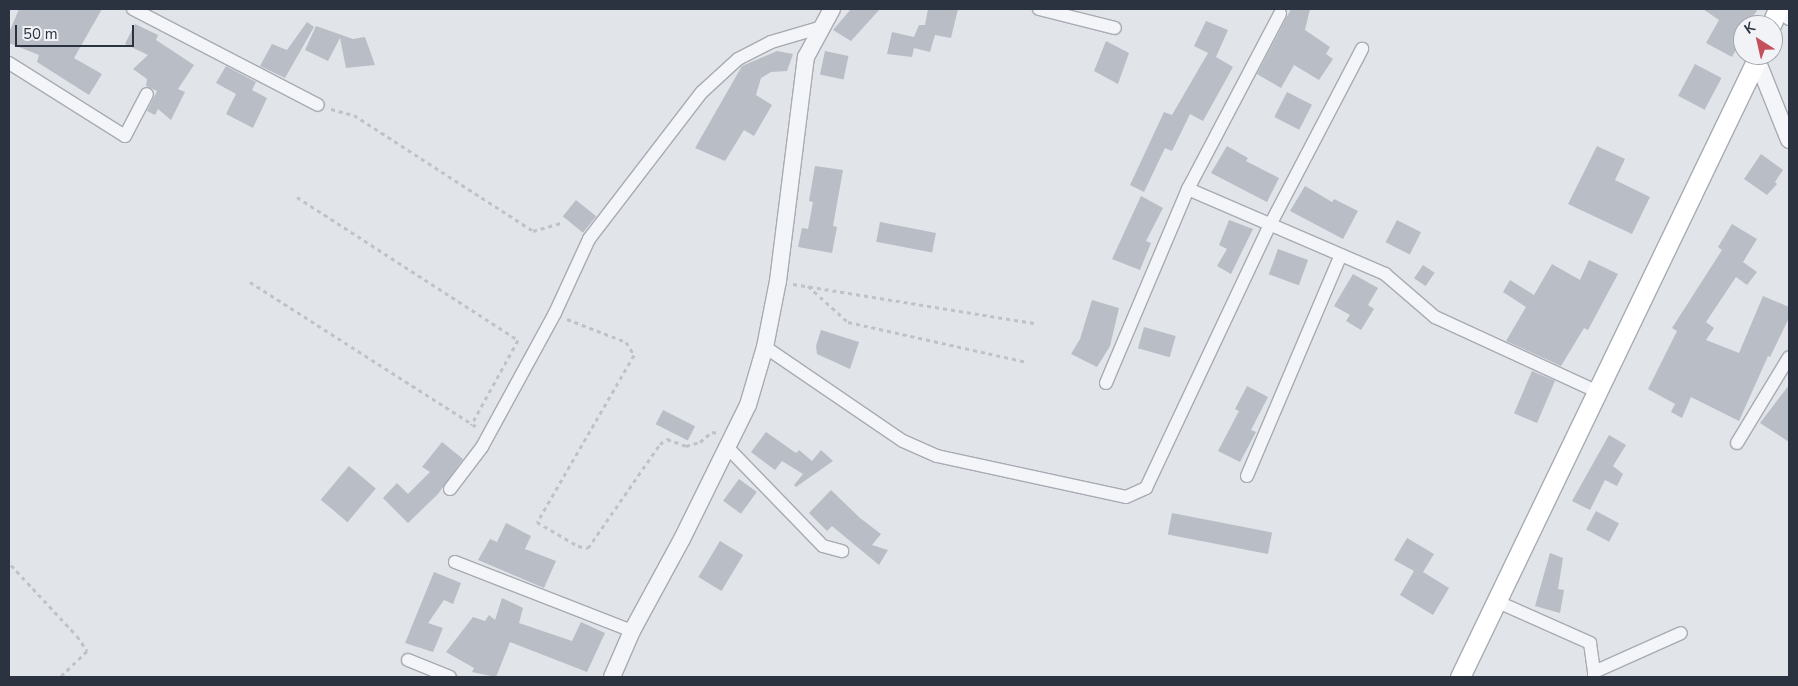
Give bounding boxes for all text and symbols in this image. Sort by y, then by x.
scale bar [18,15,136,47]
north arrow [1733,15,1783,65]
text: K [1740,18,1759,39]
text: 50 m [23,24,58,44]

